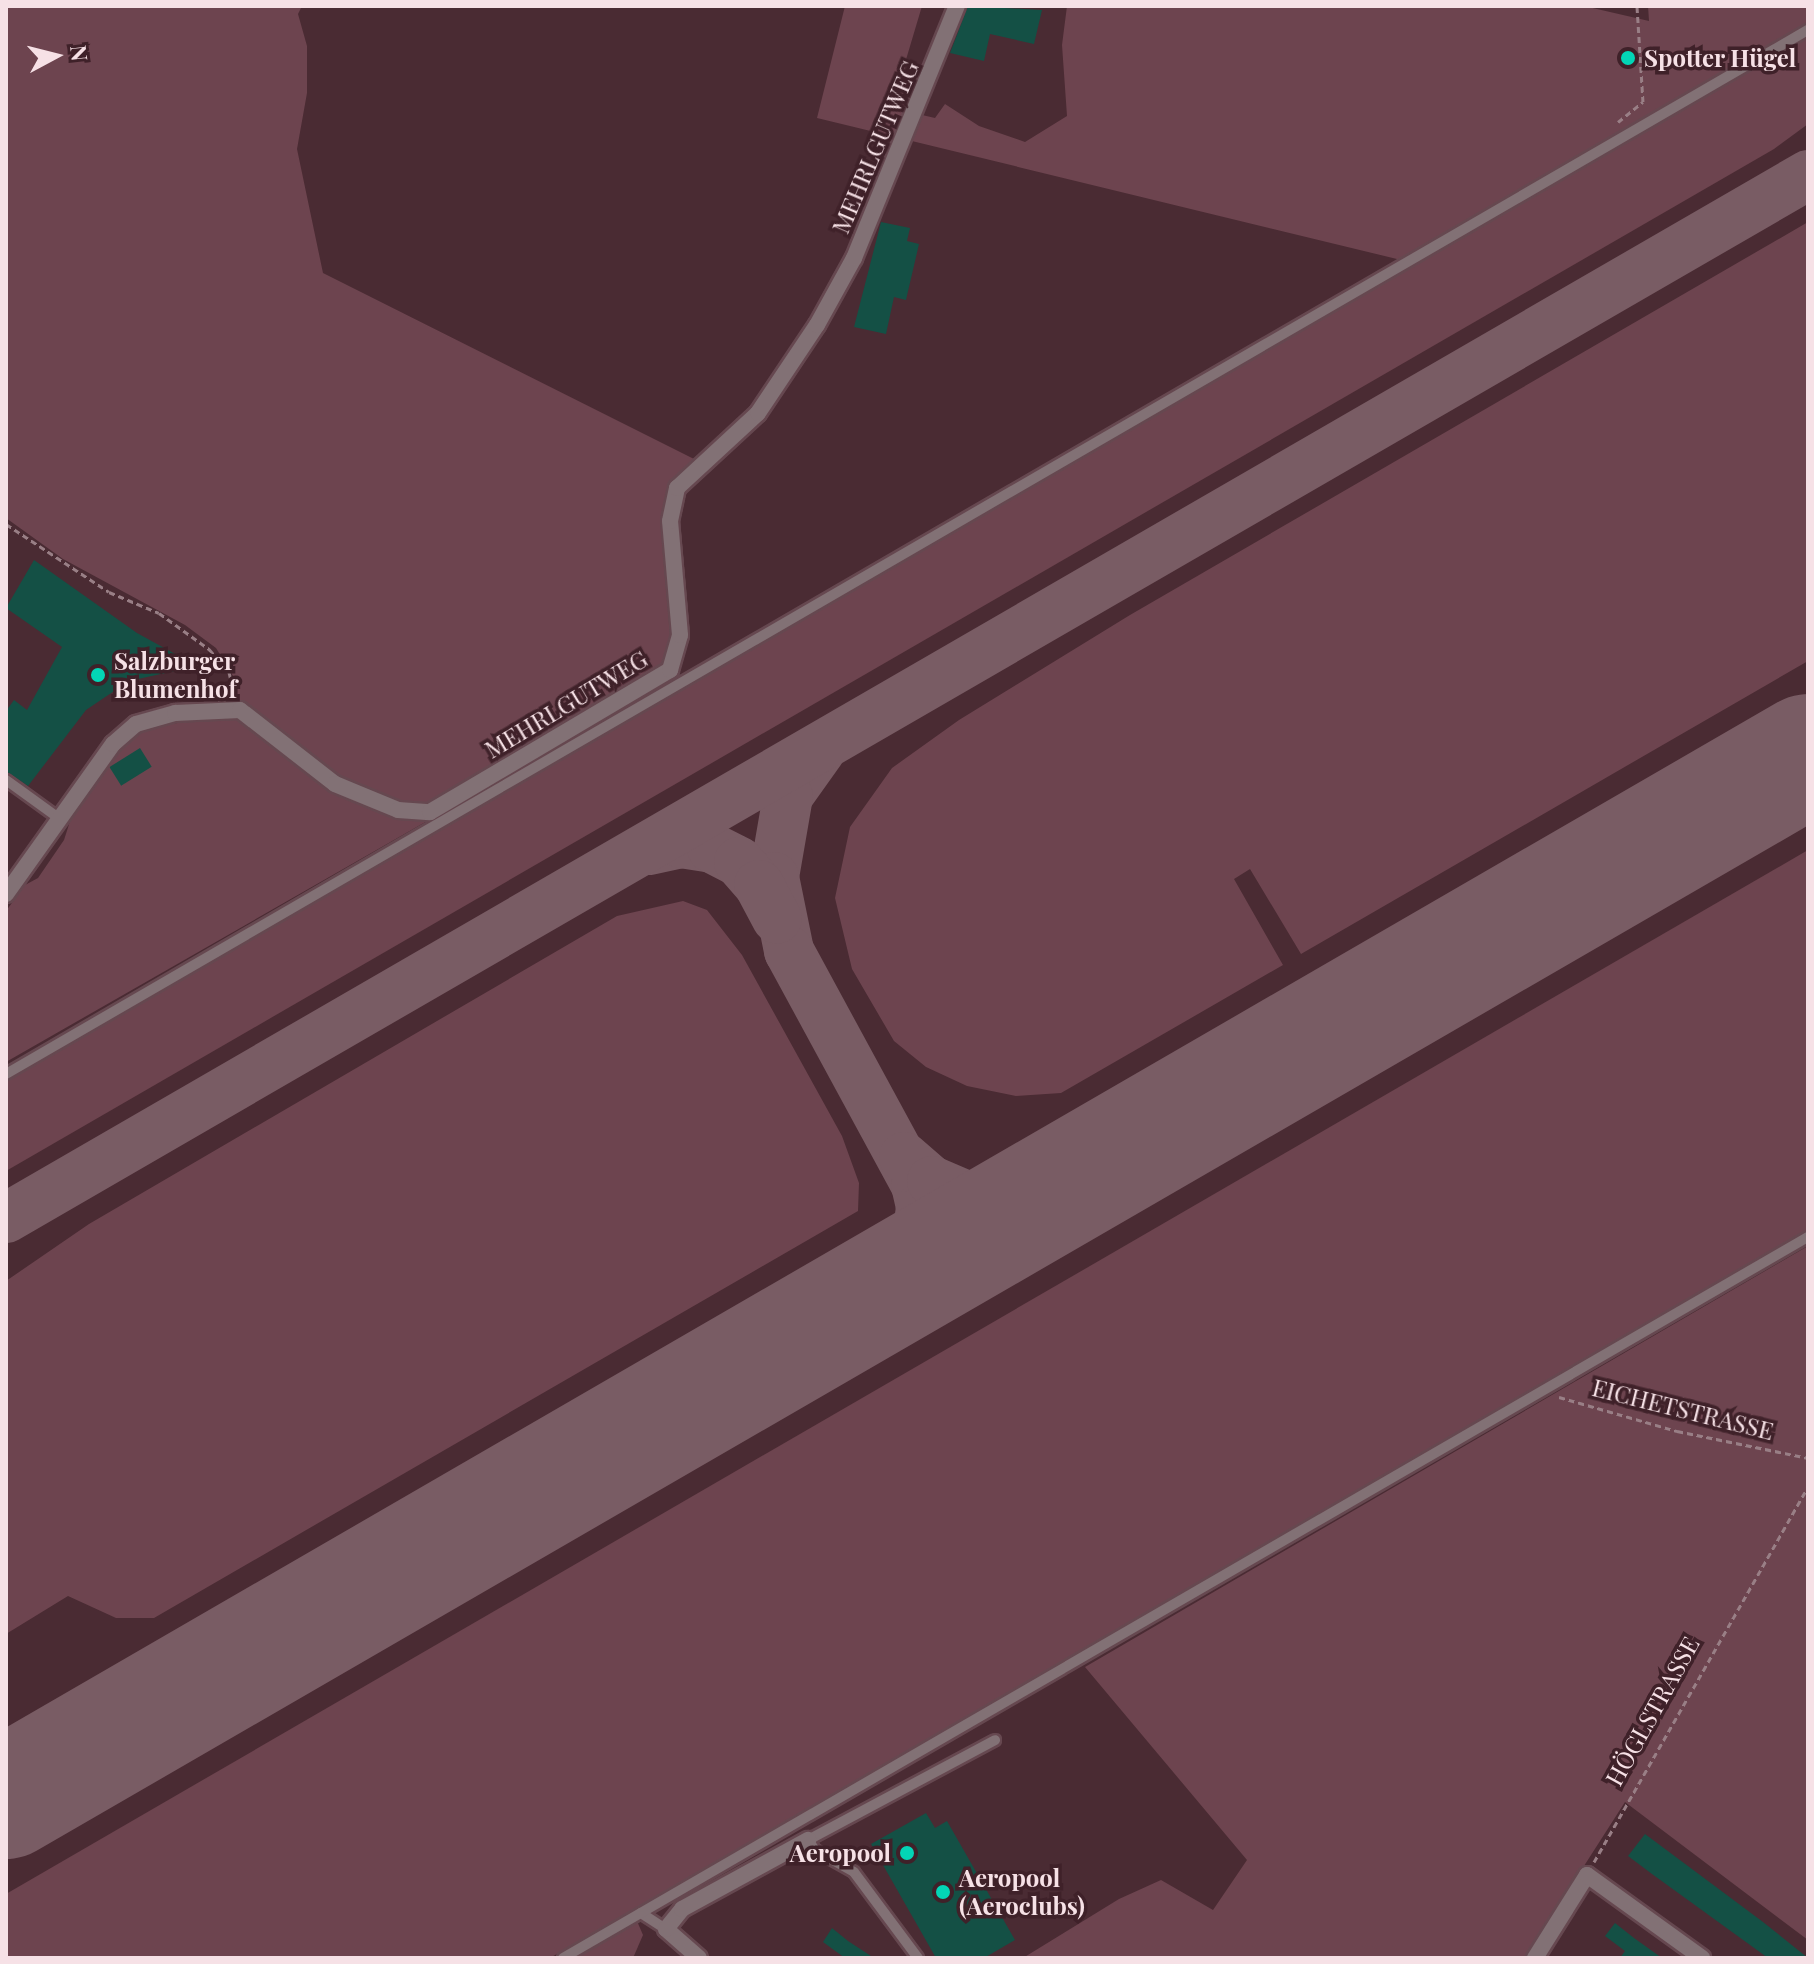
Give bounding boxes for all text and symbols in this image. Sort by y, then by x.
north arrow [16,16,96,96]
text: N [64,43,96,63]
place label: Spotter Hügel [1644,44,1797,72]
marker: Spotter Hügel [1619,49,1637,67]
street label: MEHRLGUTWEG [826,56,924,238]
street label: MEHRLGUTWEG [479,644,653,764]
place label: Salzburger Blumenhof [114,647,237,703]
marker: Salzburger Blumenhof [89,666,107,684]
street label: EICHETSTRASSE [1589,1373,1777,1445]
street label: HÖGLSTRASSE [1599,1632,1705,1790]
place label: Aeropool [790,1839,891,1867]
marker: Aeropool [898,1844,916,1862]
place label: Aeropool (Aeroclubs) [959,1864,1085,1920]
marker: Aeropool (Aeroclubs) [934,1883,952,1901]

